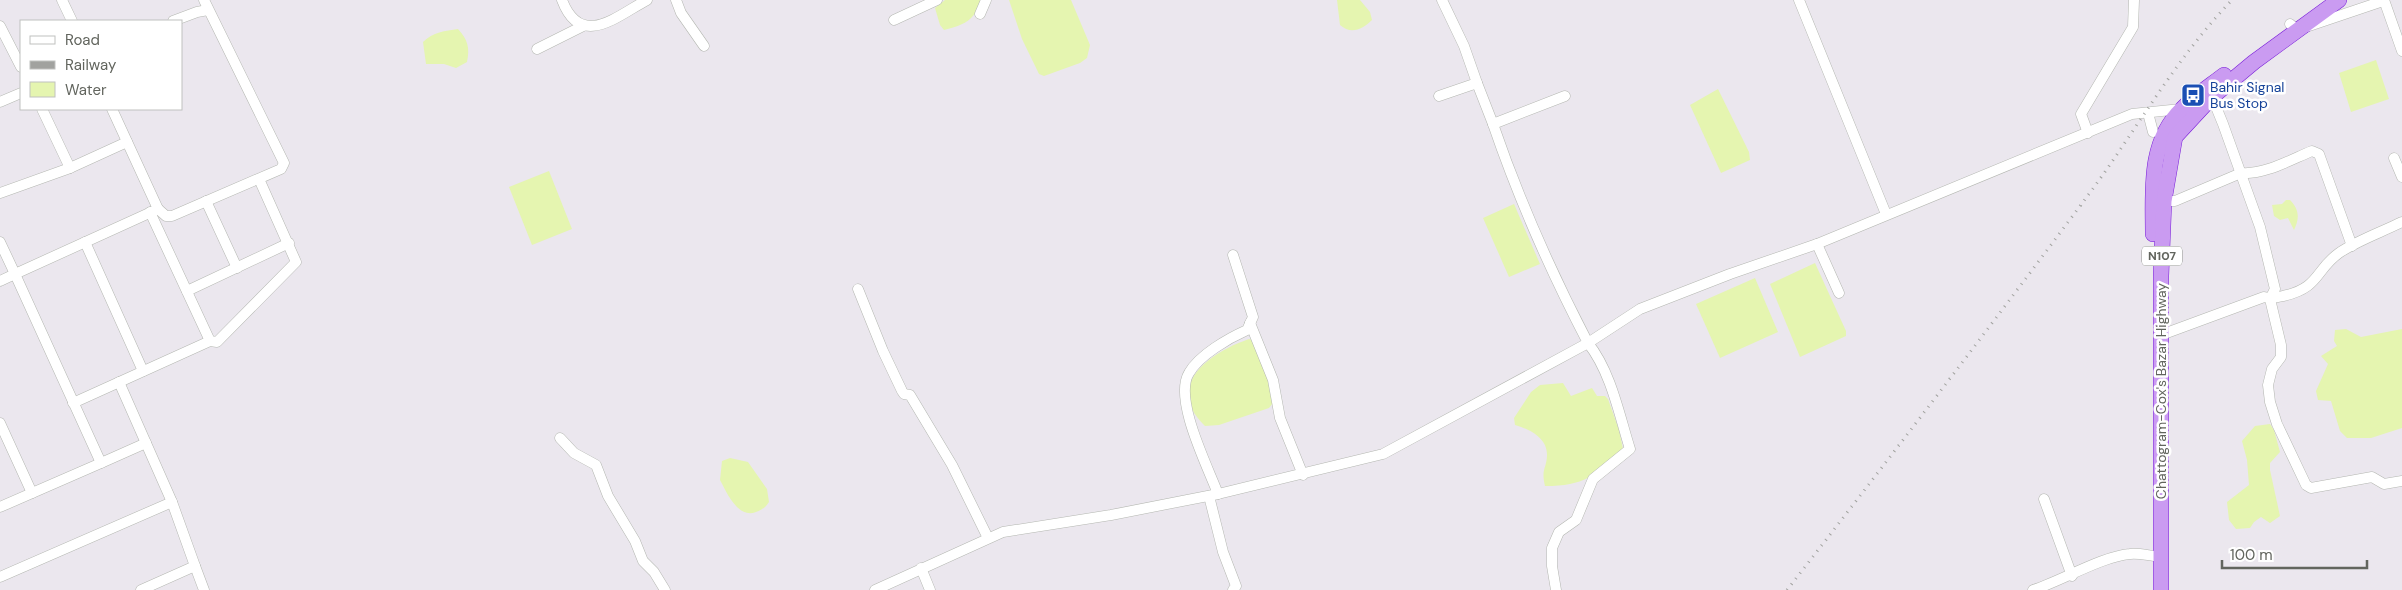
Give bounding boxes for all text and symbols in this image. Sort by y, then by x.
legend [20,20,182,110]
text: Road [65,30,100,50]
text: Railway [65,55,117,75]
place label: Bahir Signal Bus Stop [2210,78,2284,112]
text: Water [65,80,107,100]
bus stop icon: Bahir Signal Bus Stop [2180,82,2206,108]
road number: N107 [2142,247,2182,266]
street label: Chattogram-Cox's Bazar Highway [2152,283,2170,499]
scale bar [2222,538,2367,570]
text: 100 m [2230,545,2273,565]

